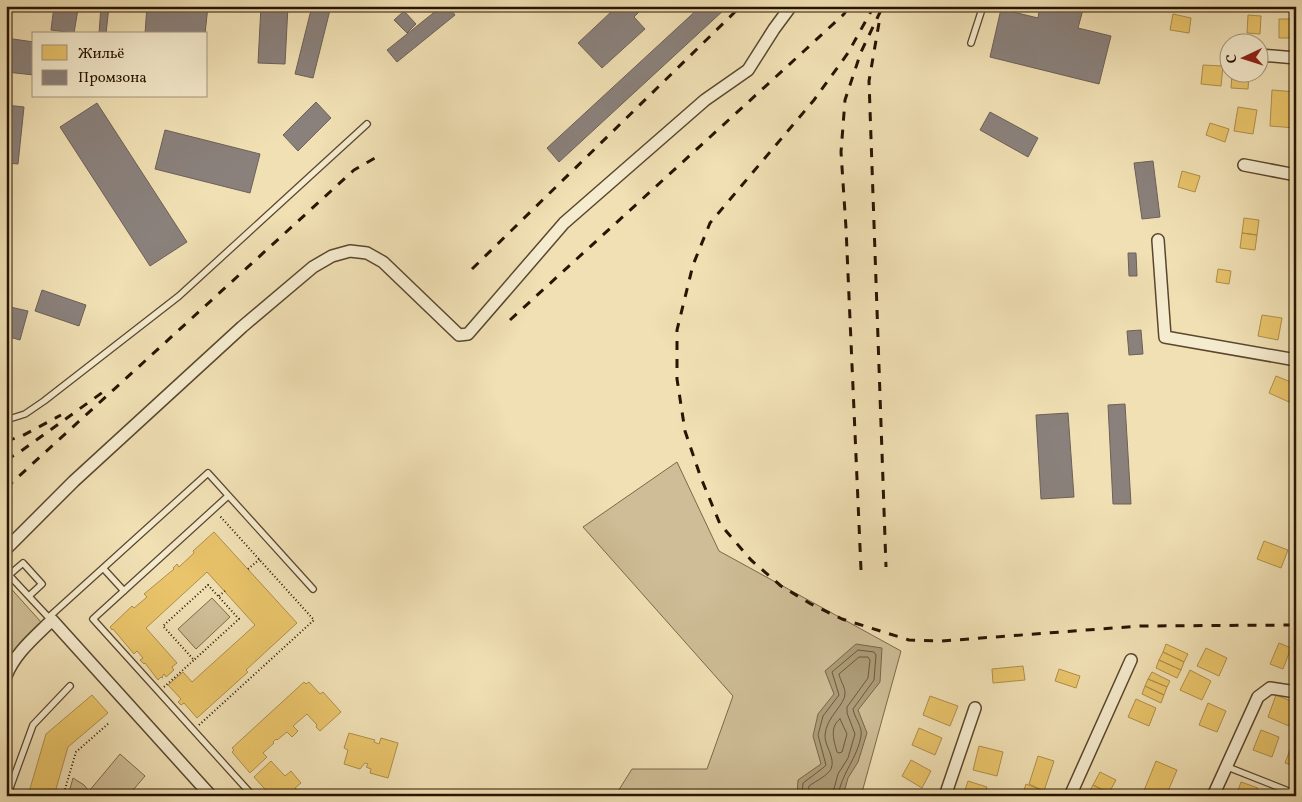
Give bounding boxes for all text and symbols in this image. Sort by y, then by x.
legend [32,32,208,98]
north arrow [1220,32,1270,82]
text: Жильё [78,44,124,65]
text: С [1223,54,1242,64]
text: Промзона [78,68,147,89]

